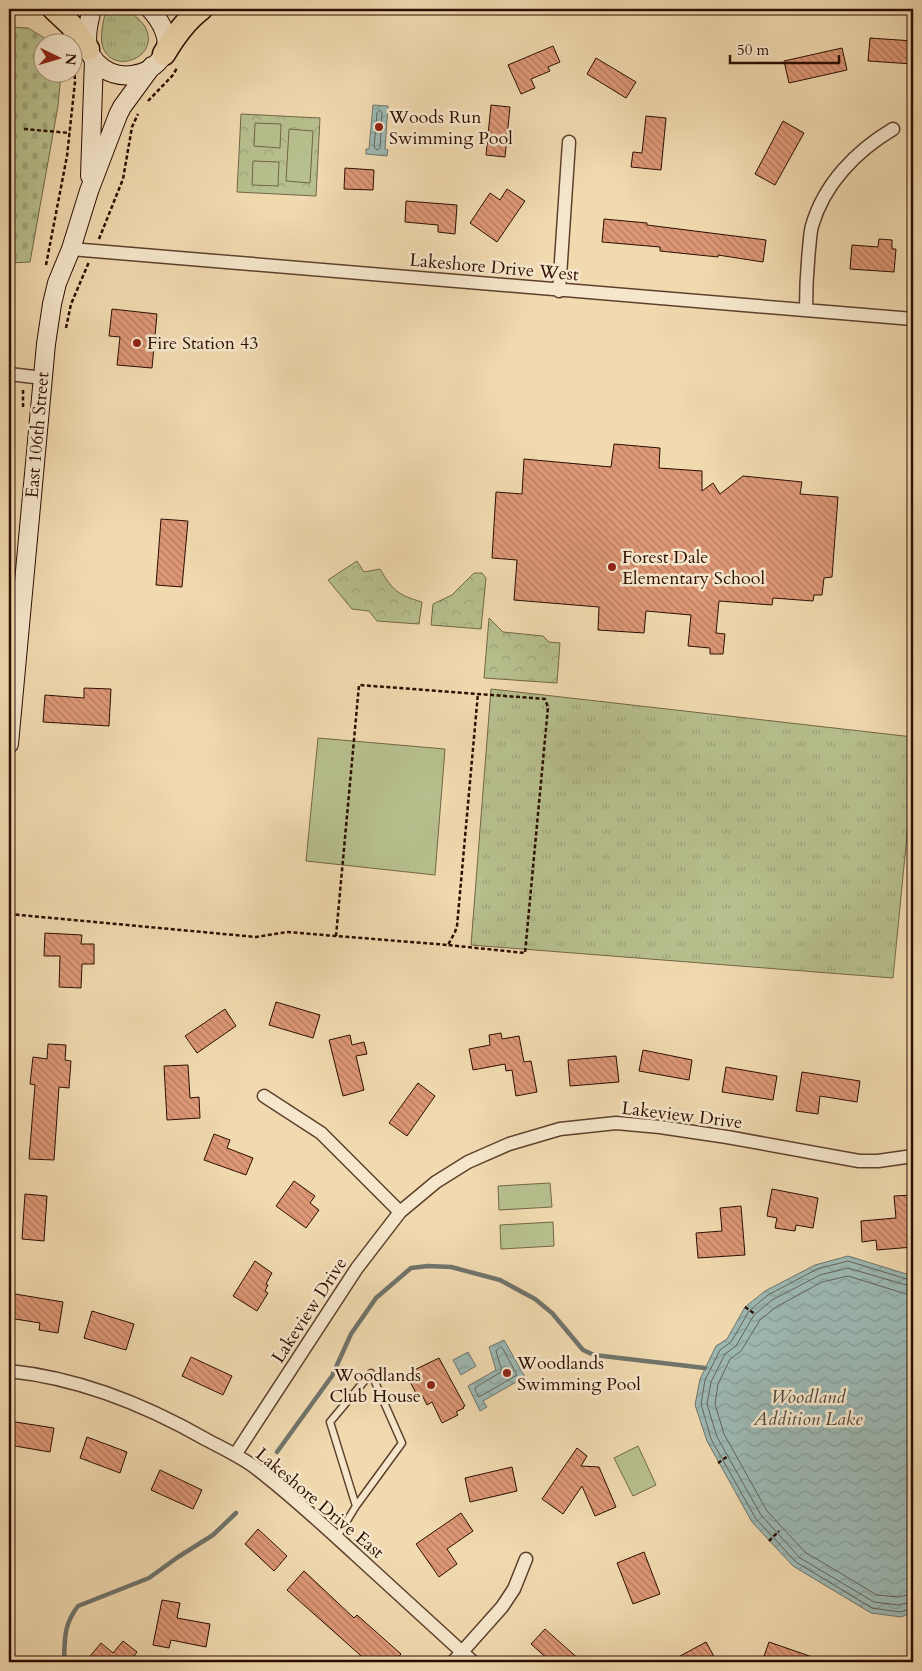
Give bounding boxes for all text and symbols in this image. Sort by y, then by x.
north arrow [32,32,82,82]
scale bar [730,32,838,64]
text: 50 m [737,40,769,60]
text: N [60,52,80,66]
place label: Woods Run Swimming Pool [388,105,513,151]
marker: Woods Run Swimming Pool [373,121,385,133]
street label: Lakeshore Drive West [408,248,580,287]
place label: Fire Station 43 [147,331,258,356]
marker: Fire Station 43 [131,337,143,349]
street label: East 106th Street [20,370,56,499]
place label: Forest Dale Elementary School [622,545,765,591]
marker: Forest Dale Elementary School [606,561,618,573]
street label: Lakeview Drive [620,1096,744,1135]
street label: Lakeview Drive [266,1252,353,1368]
place label: Woodlands Swimming Pool [516,1351,641,1397]
place label: Woodlands Club House [329,1363,421,1409]
marker: Woodlands Swimming Pool [501,1367,513,1379]
marker: Woodlands Club House [425,1379,437,1391]
water label: Woodland Addition Lake [752,1384,863,1432]
street label: Lakeshore Drive East [250,1442,389,1565]

